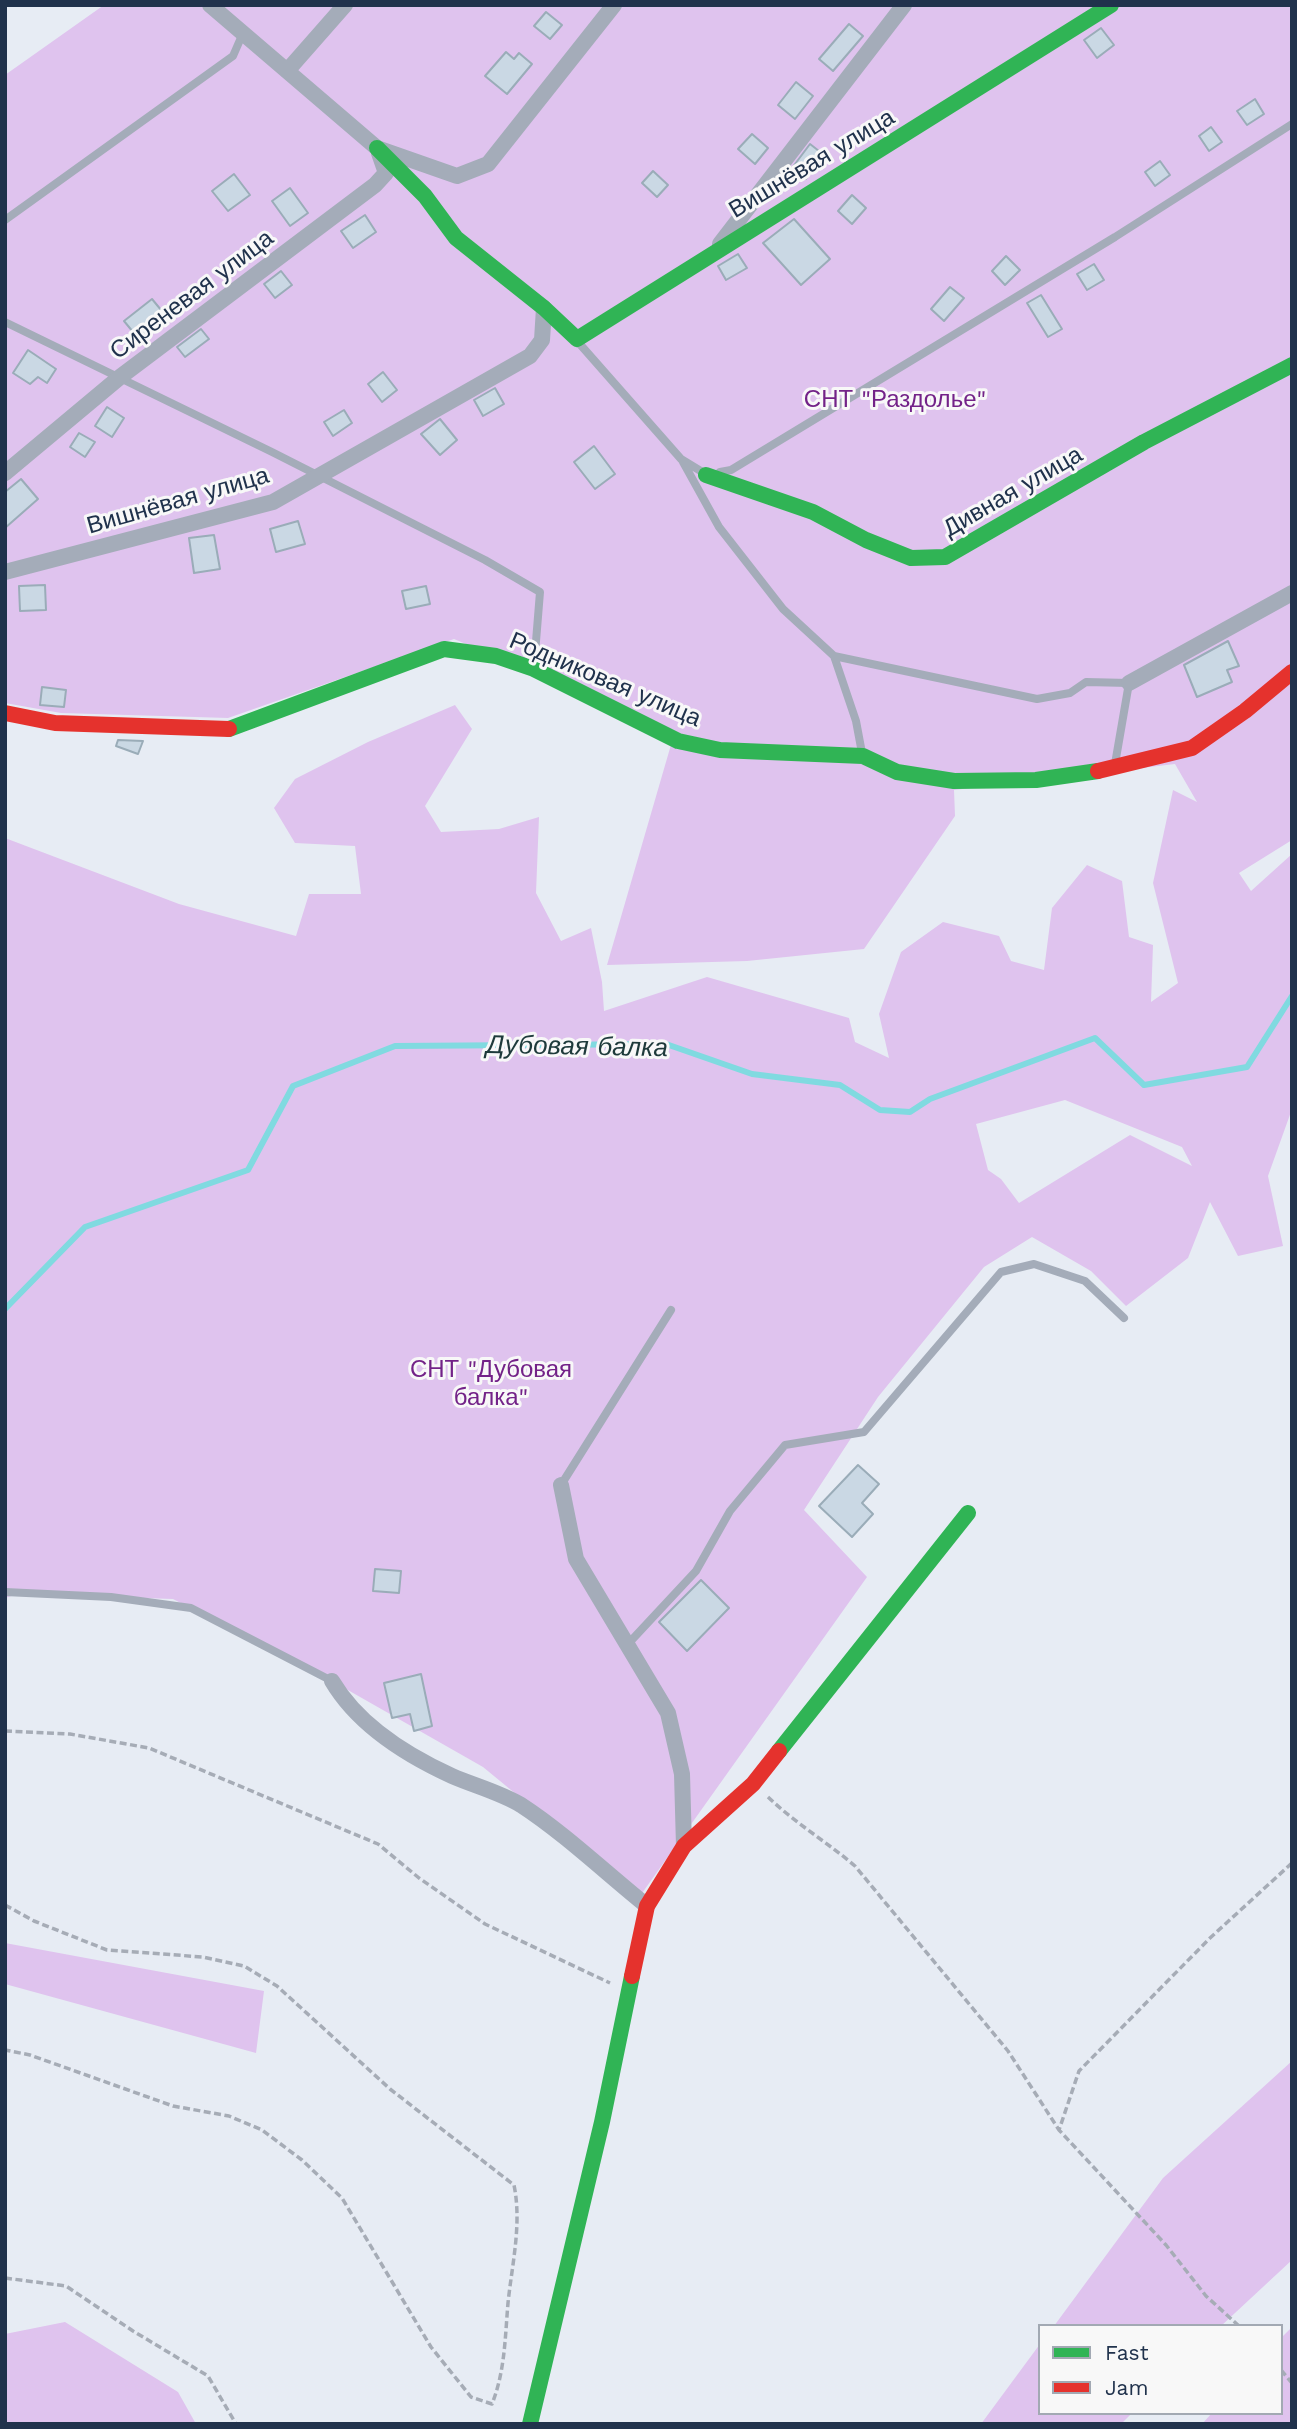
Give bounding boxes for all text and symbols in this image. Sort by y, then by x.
street label: Вишнёвая улица [724,103,900,225]
street label: Сиреневая улица [105,224,279,366]
park label: СНТ "Раздолье" [804,386,986,414]
street label: Дивная улица [938,440,1088,544]
street label: Вишнёвая улица [84,461,272,541]
street label: Родниковая улица [505,627,705,733]
water label: Дубовая балка [486,1030,668,1064]
park label: СНТ "Дубовая балка" [410,1356,572,1412]
legend [1038,2324,1283,2415]
text: Fast [1105,2340,1149,2365]
text: Jam [1105,2375,1148,2400]

